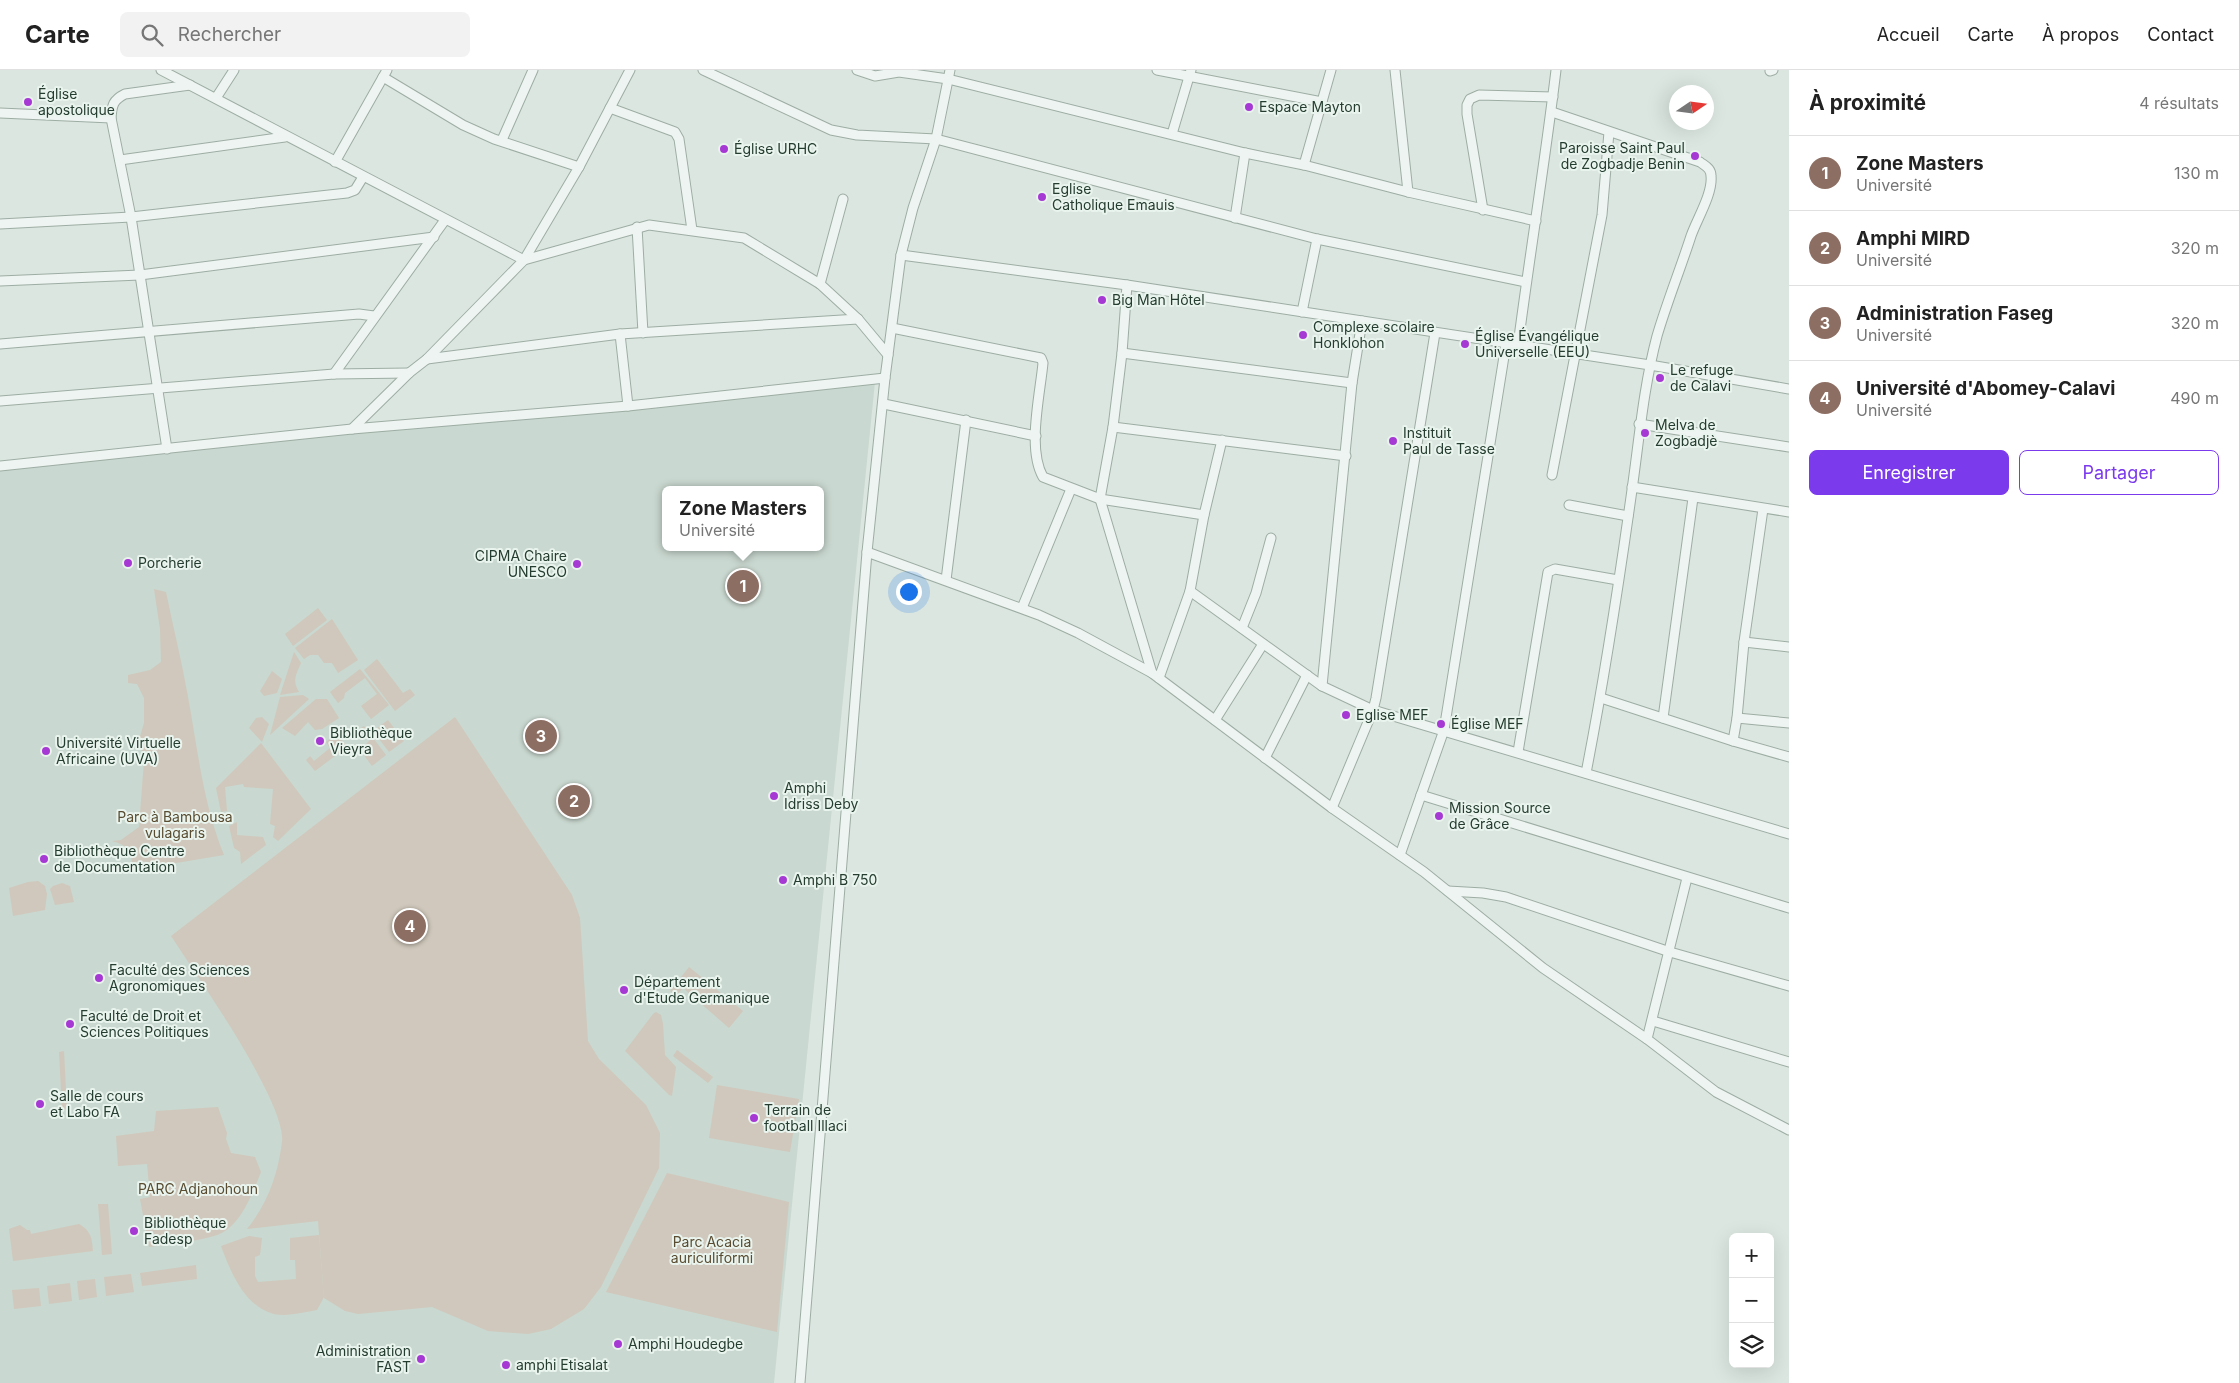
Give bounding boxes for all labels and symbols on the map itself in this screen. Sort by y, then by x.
place label: Église apostolique [38,85,115,118]
north arrow [1669,85,1714,130]
marker: Église apostolique [22,96,34,108]
place label: Espace Mayton [1259,98,1361,115]
marker: Espace Mayton [1243,101,1255,113]
place label: Paroisse Saint Paul de Zogbadje Benin [1559,139,1685,172]
place label: Église URHC [734,140,817,157]
marker: Église URHC [718,143,730,155]
marker: Paroisse Saint Paul de Zogbadje Benin [1689,150,1701,162]
place label: Eglise Catholique Emauis [1052,180,1175,213]
marker: Eglise Catholique Emauis [1036,191,1048,203]
place label: Big Man Hôtel [1112,291,1205,308]
marker: Big Man Hôtel [1096,294,1108,306]
place label: Complexe scolaire Honklohon [1313,318,1435,351]
place label: Église Évangélique Universelle (EEU) [1475,327,1599,360]
marker: Complexe scolaire Honklohon [1297,329,1309,341]
marker: Église Évangélique Universelle (EEU) [1459,338,1471,350]
place label: Le refuge de Calavi [1670,361,1733,394]
marker: Le refuge de Calavi [1654,372,1666,384]
place label: Melva de Zogbadjè [1655,416,1717,449]
place label: Instituit Paul de Tasse [1403,424,1495,457]
marker: Melva de Zogbadjè [1639,427,1651,439]
marker: Instituit Paul de Tasse [1387,435,1399,447]
place label: CIPMA Chaire UNESCO [475,547,567,580]
place label: Porcherie [138,554,202,571]
marker: Porcherie [122,557,134,569]
marker: CIPMA Chaire UNESCO [571,558,583,570]
pin: 1 [727,567,759,605]
your location [896,579,922,605]
place label: Eglise MEF [1356,706,1429,723]
marker: Eglise MEF [1340,709,1352,721]
place label: Église MEF [1451,715,1524,732]
pin: 3 [525,717,557,755]
marker: Église MEF [1435,718,1447,730]
place label: Bibliothèque Vieyra [330,724,412,757]
place label: Université Virtuelle Africaine (UVA) [56,734,181,767]
marker: Bibliothèque Vieyra [314,735,326,747]
marker: Université Virtuelle Africaine (UVA) [40,745,52,757]
place label: Amphi Idriss Deby [784,779,858,812]
pin: 2 [558,782,590,820]
marker: Amphi Idriss Deby [768,790,780,802]
place label: Mission Source de Grâce [1449,799,1551,832]
park label: Parc à Bambousa vulagaris [117,808,233,841]
marker: Mission Source de Grâce [1433,810,1445,822]
place label: Bibliothèque Centre de Documentation [54,842,185,875]
marker: Bibliothèque Centre de Documentation [38,853,50,865]
place label: Amphi B 750 [793,871,877,888]
marker: Amphi B 750 [777,874,789,886]
pin: 4 [394,907,426,945]
place label: Faculté des Sciences Agronomiques [109,961,250,994]
marker: Faculté des Sciences Agronomiques [93,972,105,984]
place label: Département d'Etude Germanique [634,973,770,1006]
marker: Département d'Etude Germanique [618,984,630,996]
place label: Faculté de Droit et Sciences Politiques [80,1007,209,1040]
marker: Faculté de Droit et Sciences Politiques [64,1018,76,1030]
place label: Salle de cours et Labo FA [50,1087,144,1120]
marker: Salle de cours et Labo FA [34,1098,46,1110]
place label: Terrain de football Illaci [764,1101,847,1134]
marker: Terrain de football Illaci [748,1112,760,1124]
park label: PARC Adjanohoun [138,1180,258,1197]
place label: Bibliothèque Fadesp [144,1214,226,1247]
marker: Bibliothèque Fadesp [128,1225,140,1237]
park label: Parc Acacia auriculiformi [671,1233,753,1266]
place label: Amphi Houdegbe [628,1335,743,1352]
marker: Amphi Houdegbe [612,1338,624,1350]
place label: Administration FAST [316,1342,411,1375]
marker: Administration FAST [415,1353,427,1365]
place label: amphi Etisalat [516,1356,608,1373]
marker: amphi Etisalat [500,1359,512,1371]

